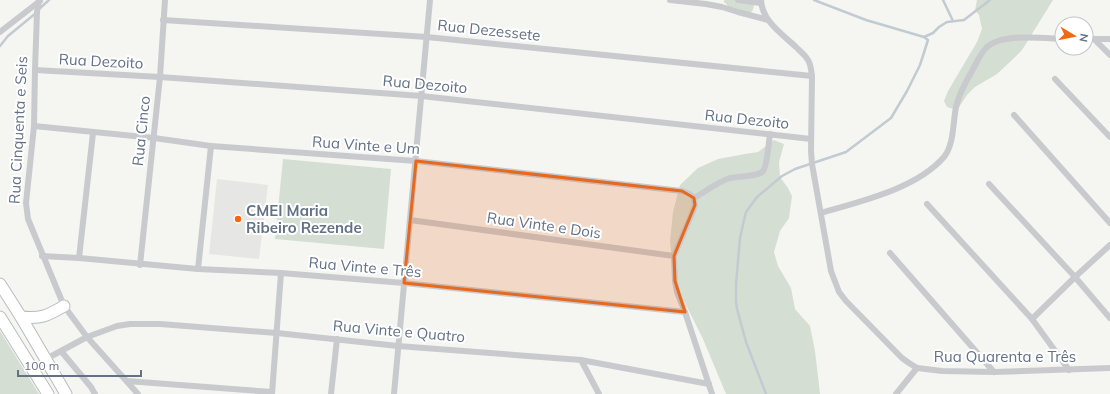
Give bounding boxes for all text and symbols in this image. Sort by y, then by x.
street label: Rua Dezessete [437,15,541,45]
north arrow [1054,16,1094,56]
text: N [1076,32,1091,43]
street label: Rua Dezoito [58,49,144,73]
street label: Rua Cinquenta e Seis [5,56,31,204]
street label: Rua Dezoito [382,71,468,97]
street label: Rua Cinco [128,95,154,167]
street label: Rua Dezoito [704,105,790,133]
street label: Rua Vinte e Um [311,132,421,158]
place label: CMEI Maria Ribeiro Rezende [246,201,362,237]
street label: Rua Vinte e Dois [486,208,602,242]
marker: CMEI Maria Ribeiro Rezende [233,214,243,224]
street label: Rua Vinte e Três [308,253,422,281]
street label: Rua Vinte e Quatro [332,316,466,346]
street label: Rua Quarenta e Três [934,347,1076,366]
scale bar [18,352,141,378]
text: 100 m [24,358,59,373]

